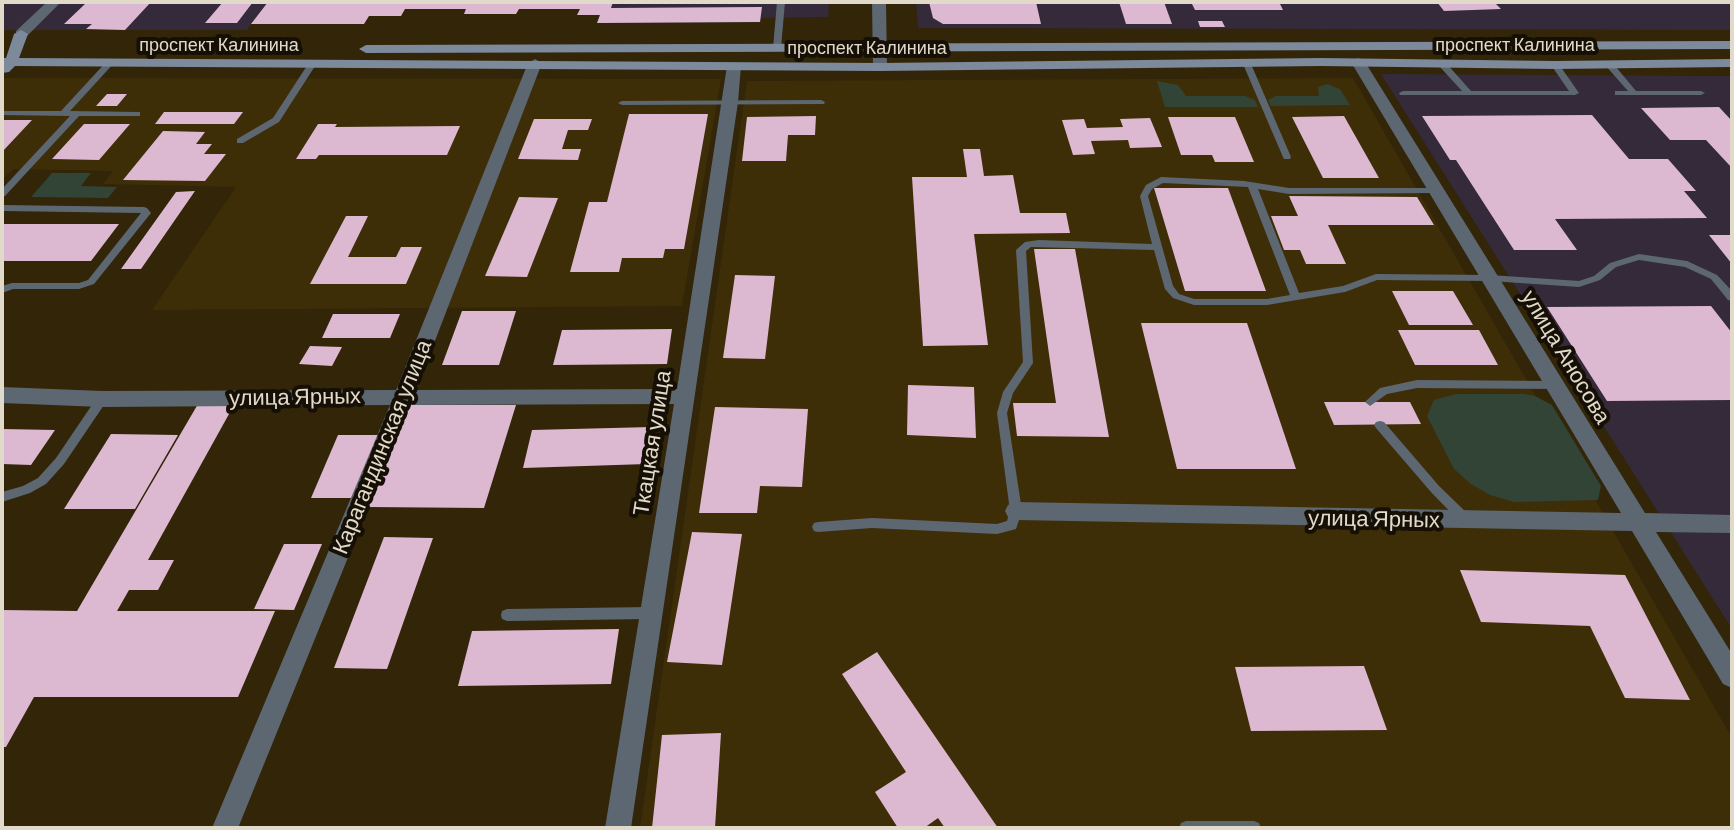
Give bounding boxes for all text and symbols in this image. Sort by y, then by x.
street label: проспект Калинина [139,34,299,56]
street label: проспект Калинина [1435,34,1595,56]
street label: проспект Калинина [787,37,947,59]
street label: улица Аносова [1516,285,1616,429]
street label: Карагандинская улица [327,336,437,558]
street label: Ткацкая улица [627,369,677,517]
street label: улица Ярных [229,383,361,411]
street label: улица Ярных [1308,505,1440,533]

